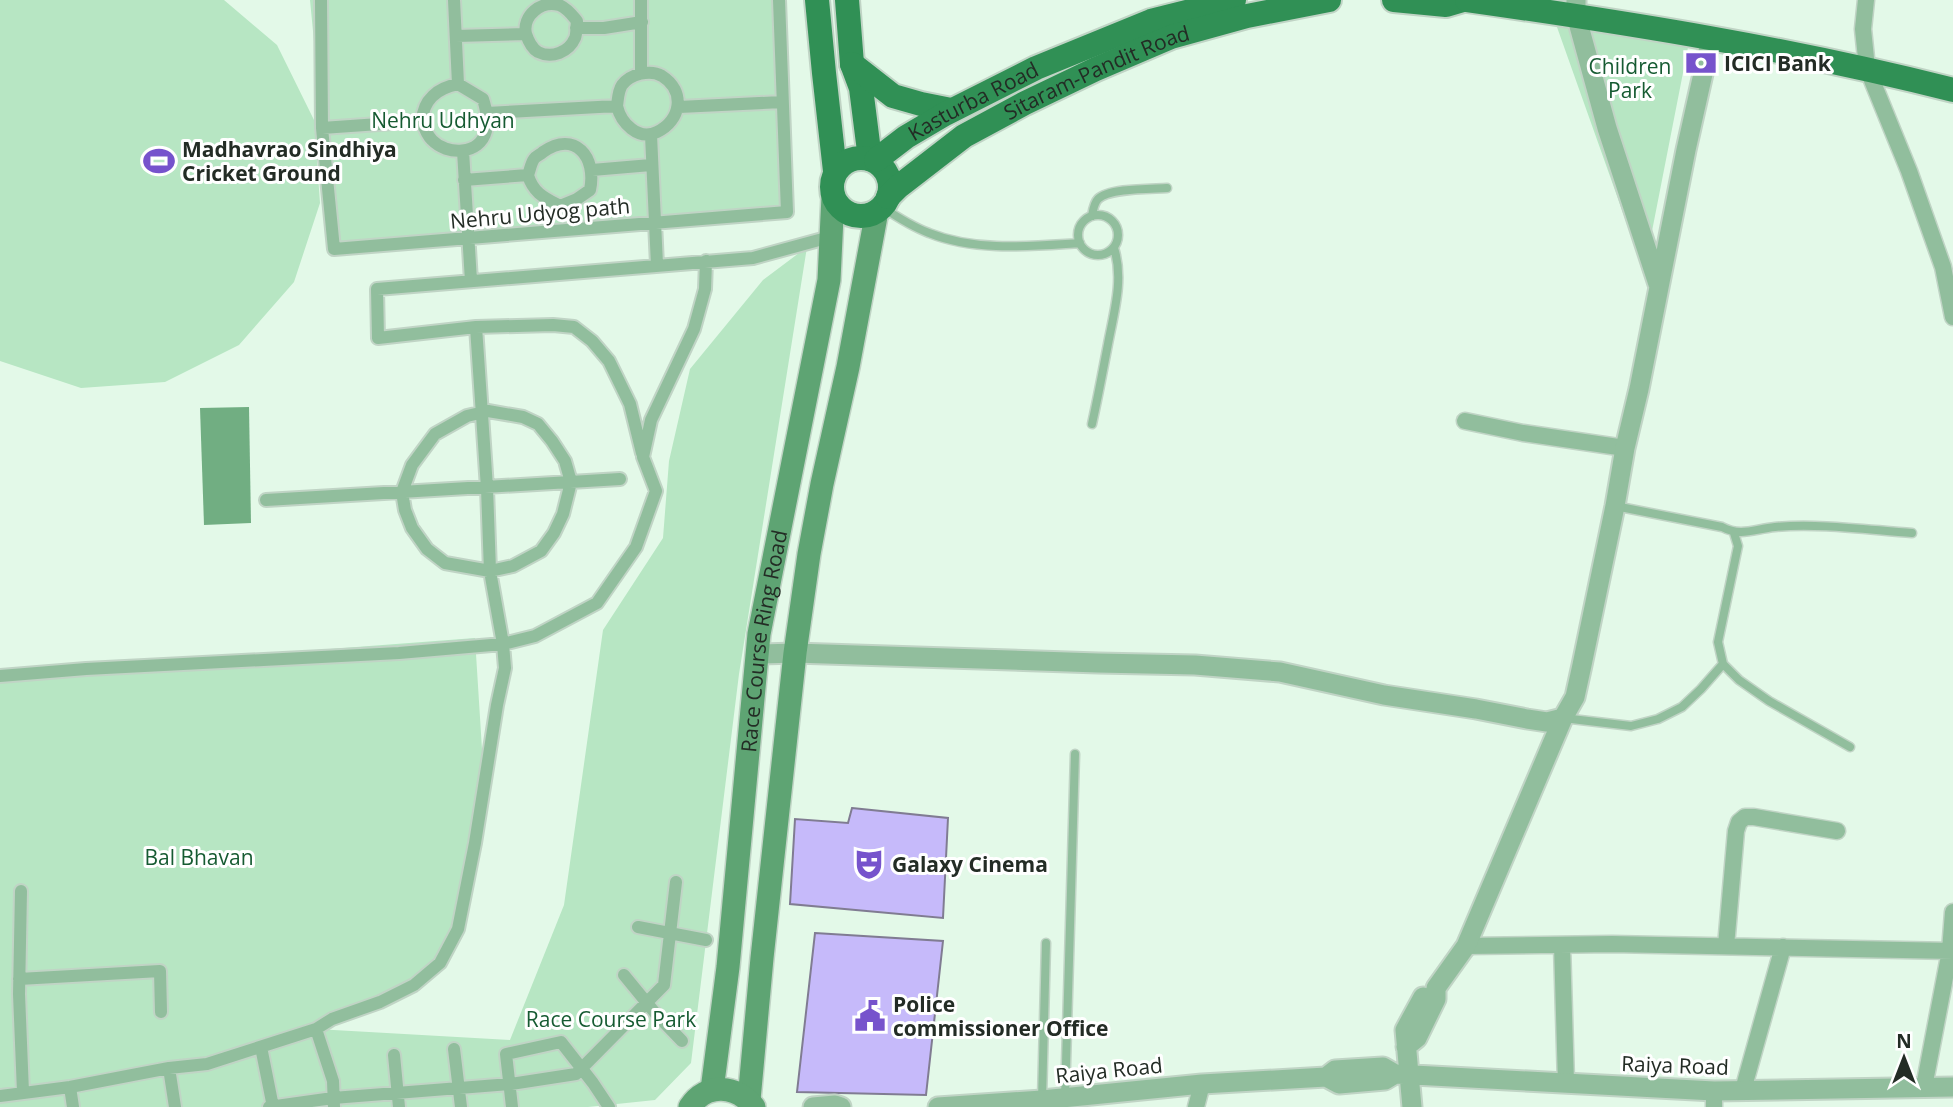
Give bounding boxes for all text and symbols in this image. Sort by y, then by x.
street label: Sitaram-Pandit Road [999,19,1192,126]
bank icon: ICICI Bank [1684,46,1718,80]
place label: ICICI Bank [1724,49,1832,77]
park label: Children Park [1589,52,1671,104]
street label: Kasturba Road [903,55,1043,147]
park label: Nehru Udhyan [371,106,515,134]
place label: Madhavrao Sindhiya Cricket Ground [182,135,397,187]
sports icon: Madhavrao Sindhiya Cricket Ground [142,144,176,178]
street label: Nehru Udyog path [449,191,631,235]
street label: Race Course Ring Road [734,527,793,754]
park label: Bal Bhavan [144,843,254,871]
theatre icon: Galaxy Cinema [852,847,886,881]
place label: Galaxy Cinema [892,850,1048,878]
place label: Police commissioner Office [893,990,1109,1042]
public building icon: Police commissioner Office [853,999,887,1033]
park label: Race Course Park [526,1005,696,1033]
north arrow [1869,1023,1939,1093]
text: N [1896,1028,1912,1054]
street label: Raiya Road [1621,1049,1729,1081]
street label: Raiya Road [1054,1050,1164,1090]

